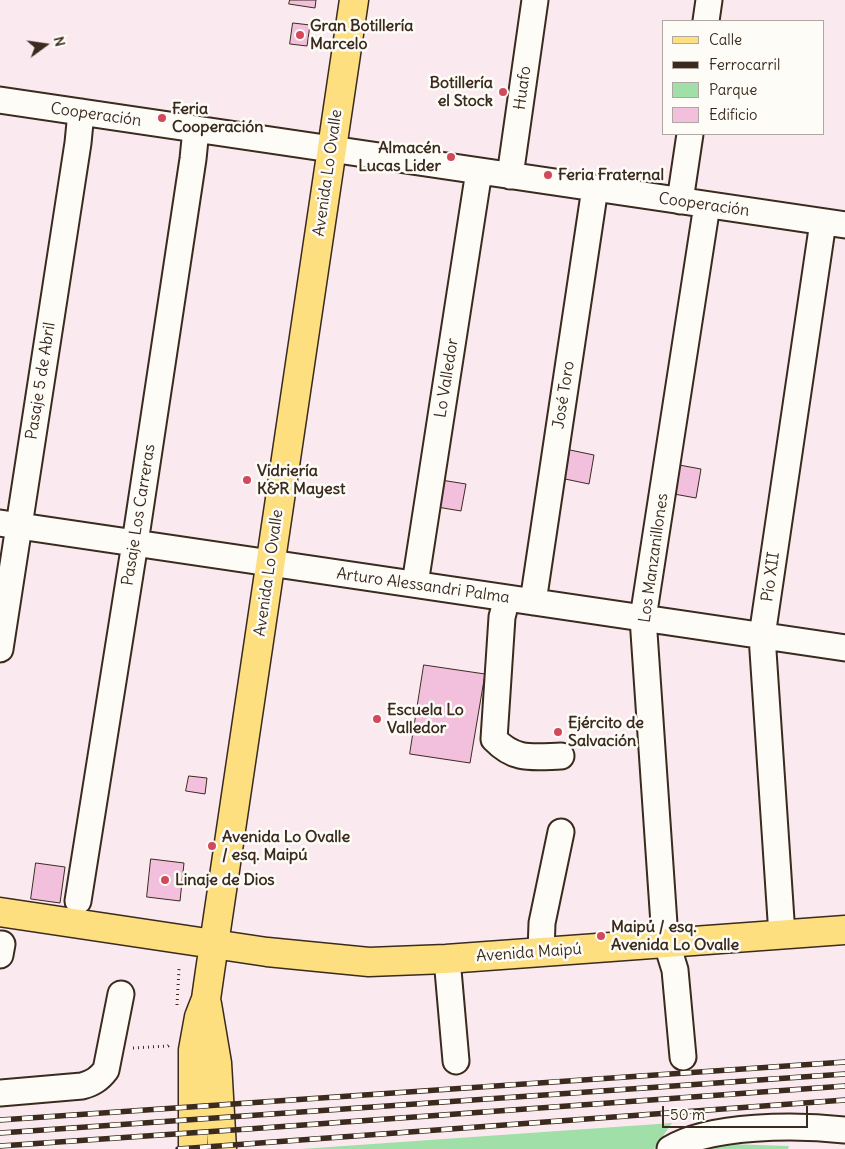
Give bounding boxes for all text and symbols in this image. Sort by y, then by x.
place label: Gran Botillería Marcelo [310,16,413,54]
north arrow [20,20,70,70]
legend [662,20,825,135]
marker: Gran Botillería Marcelo [294,29,306,41]
text: Calle [709,30,742,49]
text: N [50,34,69,48]
text: Ferrocarril [709,55,780,74]
street label: Huafo [510,65,536,111]
place label: Botillería el Stock [430,73,493,111]
text: Parque [709,80,757,99]
marker: Botillería el Stock [497,86,509,98]
street label: Cooperación [49,99,143,131]
place label: Feria Cooperación [172,99,263,137]
text: Edificio [709,105,757,124]
street label: Avenida Lo Ovalle [310,108,346,238]
marker: Feria Cooperación [156,112,168,124]
place label: Almacén Lucas Lider [358,138,441,176]
marker: Almacén Lucas Lider [445,151,457,163]
place label: Feria Fraternal [558,165,664,185]
marker: Feria Fraternal [542,169,554,181]
street label: Cooperación [657,189,751,221]
street label: Pasaje 5 de Abril [22,321,60,441]
street label: Lo Valledor [431,337,463,419]
street label: José Toro [549,360,579,430]
street label: Pasaje Los Carreras [118,443,160,587]
place label: Vidriería K&R Mayest [257,461,345,499]
marker: Vidriería K&R Mayest [241,474,253,486]
street label: Los Manzanillones [635,492,673,624]
street label: Avenida Lo Ovalle [251,508,287,638]
street label: Pío XII [758,551,784,603]
street label: Arturo Alessandri Palma [335,564,511,608]
place label: Escuela Lo Valledor [387,700,464,738]
marker: Escuela Lo Valledor [371,713,383,725]
place label: Ejército de Salvación [568,713,644,751]
marker: Ejército de Salvación [552,726,564,738]
place label: Avenida Lo Ovalle / esq. Maipú [222,827,350,865]
marker: Avenida Lo Ovalle / esq. Maipú [206,840,218,852]
place label: Linaje de Dios [175,870,275,890]
marker: Linaje de Dios [159,874,171,886]
place label: Maipú / esq. Avenida Lo Ovalle [611,917,739,955]
marker: Maipú / esq. Avenida Lo Ovalle [595,930,607,942]
street label: Avenida Maipú [476,940,582,966]
scale bar [665,1096,811,1128]
text: 50 m [670,1105,705,1124]

